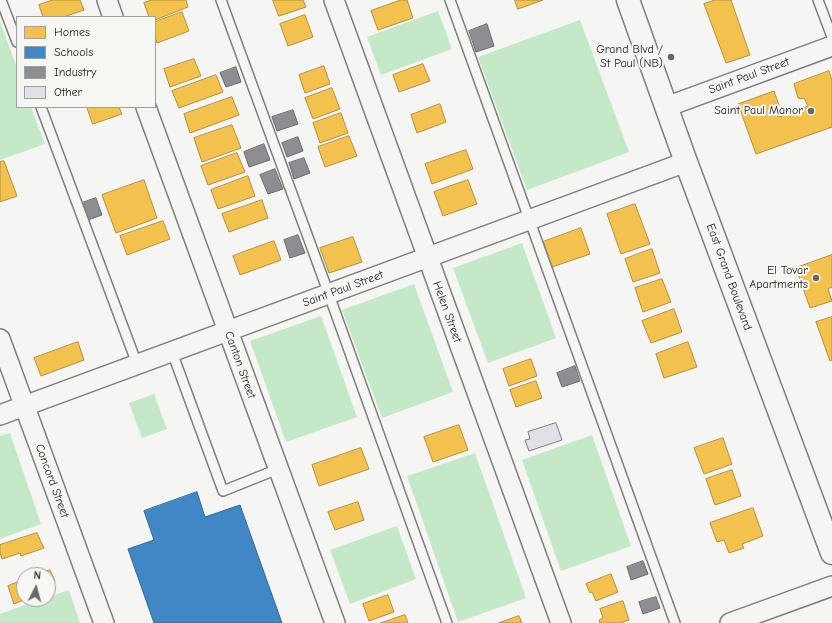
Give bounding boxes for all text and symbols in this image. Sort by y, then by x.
legend [16,16,156,108]
text: Homes [54,25,90,39]
place label: Grand Blvd / St Paul (NB) [596,43,663,71]
text: Schools [54,45,93,59]
marker: Grand Blvd / St Paul (NB) [666,52,676,62]
street label: Saint Paul Street [707,55,791,97]
text: Industry [54,65,96,79]
text: Other [54,85,82,99]
place label: Saint Paul Manor [714,104,803,118]
marker: Saint Paul Manor [806,106,816,116]
street label: East Grand Boulevard [703,222,755,332]
place label: El Tovar Apartments [749,264,808,292]
street label: Saint Paul Street [301,268,385,310]
marker: El Tovar Apartments [811,273,821,283]
street label: Helen Street [429,279,465,345]
street label: Canton Street [221,329,259,401]
street label: Concord Street [32,442,72,520]
north arrow [16,567,56,607]
text: N [33,569,41,582]

